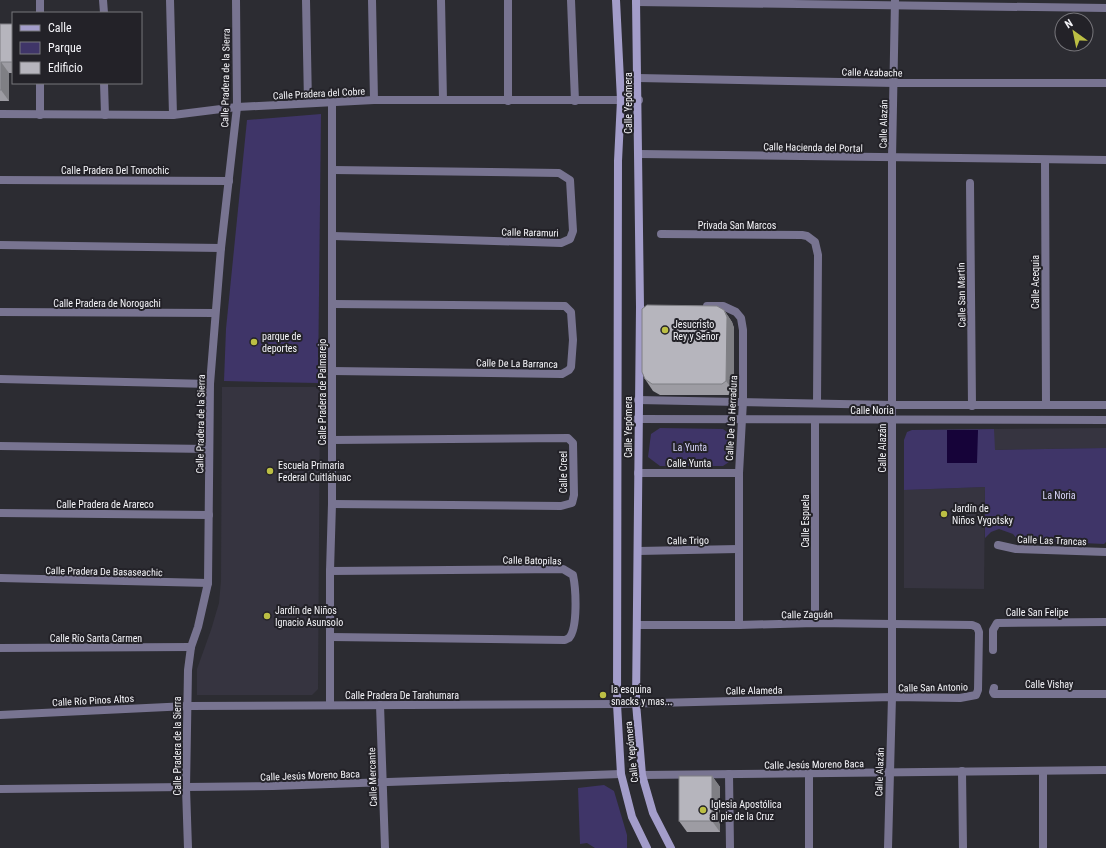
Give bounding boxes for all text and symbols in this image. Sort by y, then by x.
legend [12,12,142,84]
north arrow [1054,12,1094,52]
text: N [1062,17,1075,31]
text: Calle [48,21,72,35]
street label: Calle Pradera de la Sierra [219,28,232,128]
text: Parque [48,41,82,55]
text: Edificio [48,61,83,75]
street label: Calle Azabache [841,66,903,79]
street label: Calle Yepómera [623,72,634,134]
street label: Calle Pradera del Cobre [273,86,366,101]
street label: Calle Alazán [878,99,889,149]
street label: Calle Hacienda del Portal [763,141,863,154]
street label: Calle Pradera Del Tomochic [61,165,169,176]
street label: Privada San Marcos [698,220,777,231]
street label: Calle Raramuri [501,226,559,239]
street label: Calle Acequia [1030,255,1041,309]
street label: Calle San Martín [955,262,968,328]
street label: Calle Pradera de Norogachi [53,298,161,309]
place label: Jesucristo Rey y Señor [673,319,719,342]
marker: Jesucristo Rey y Señor [660,325,670,335]
place label: parque de deportes [262,331,301,354]
marker: parque de deportes [249,337,259,347]
street label: Calle Pradera de Palmarejo [317,339,328,445]
street label: Calle De La Barranca [476,357,558,370]
street label: Calle Pradera de la Sierra [194,374,207,474]
street label: Calle De La Herradura [724,375,739,461]
street label: Calle Yepómera [623,396,634,458]
street label: Calle Noria [850,405,894,416]
street label: Calle Alazán [877,423,888,472]
park label: La Yunta [673,442,707,453]
street label: Calle Creel [558,451,569,493]
street label: Calle Yunta [667,458,711,469]
place label: Escuela Primaria Federal Cuitláhuac [278,460,352,483]
marker: Escuela Primaria Federal Cuitláhuac [265,466,275,476]
park label: La Noria [1042,490,1076,501]
street label: Calle Espuela [800,494,811,548]
street label: Calle Pradera de Arareco [56,499,154,510]
place label: Jardín de Niños Vygotsky [952,503,1013,526]
marker: Jardín de Niños Vygotsky [939,509,949,519]
street label: Calle Las Trancas [1017,534,1087,547]
street label: Calle Trigo [667,535,709,546]
street label: Calle Batopilas [502,554,562,567]
street label: Calle Pradera De Basaseachic [45,565,163,578]
place label: Jardín de Niños Ignacio Asunsolo [275,605,343,628]
street label: Calle San Felipe [1006,607,1069,618]
street label: Calle Zaguán [781,609,833,620]
marker: Jardín de Niños Ignacio Asunsolo [262,611,272,621]
street label: Calle Río Santa Carmen [50,633,142,644]
street label: Calle Vishay [1025,679,1073,690]
street label: Calle San Antonio [898,681,968,694]
place label: la esquina snacks y mas... [611,684,672,707]
street label: Calle Alameda [725,685,783,696]
street label: Calle Pradera De Tarahumara [345,690,459,701]
marker: la esquina snacks y mas... [598,690,608,700]
street label: Calle Río Pinos Altos [52,693,135,708]
street label: Calle Pradera de la Sierra [172,696,183,795]
street label: Calle Yepómera [623,721,640,783]
street label: Calle Mercante [366,747,379,807]
street label: Calle Alazán [873,747,886,797]
street label: Calle Jesús Moreno Baca [764,758,864,771]
street label: Calle Jesús Moreno Baca [260,768,360,783]
place label: Iglesia Apostólica al pie de la Cruz [711,799,782,822]
marker: Iglesia Apostólica al pie de la Cruz [698,805,708,815]

